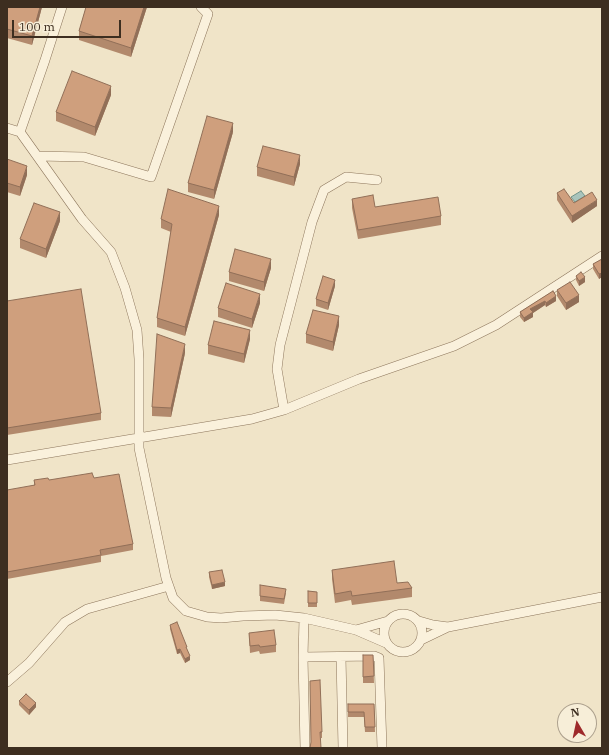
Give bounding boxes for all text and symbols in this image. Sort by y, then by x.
scale bar [14,12,123,38]
text: 100 m [19,19,55,34]
north arrow [557,703,597,743]
text: N [570,705,581,720]

